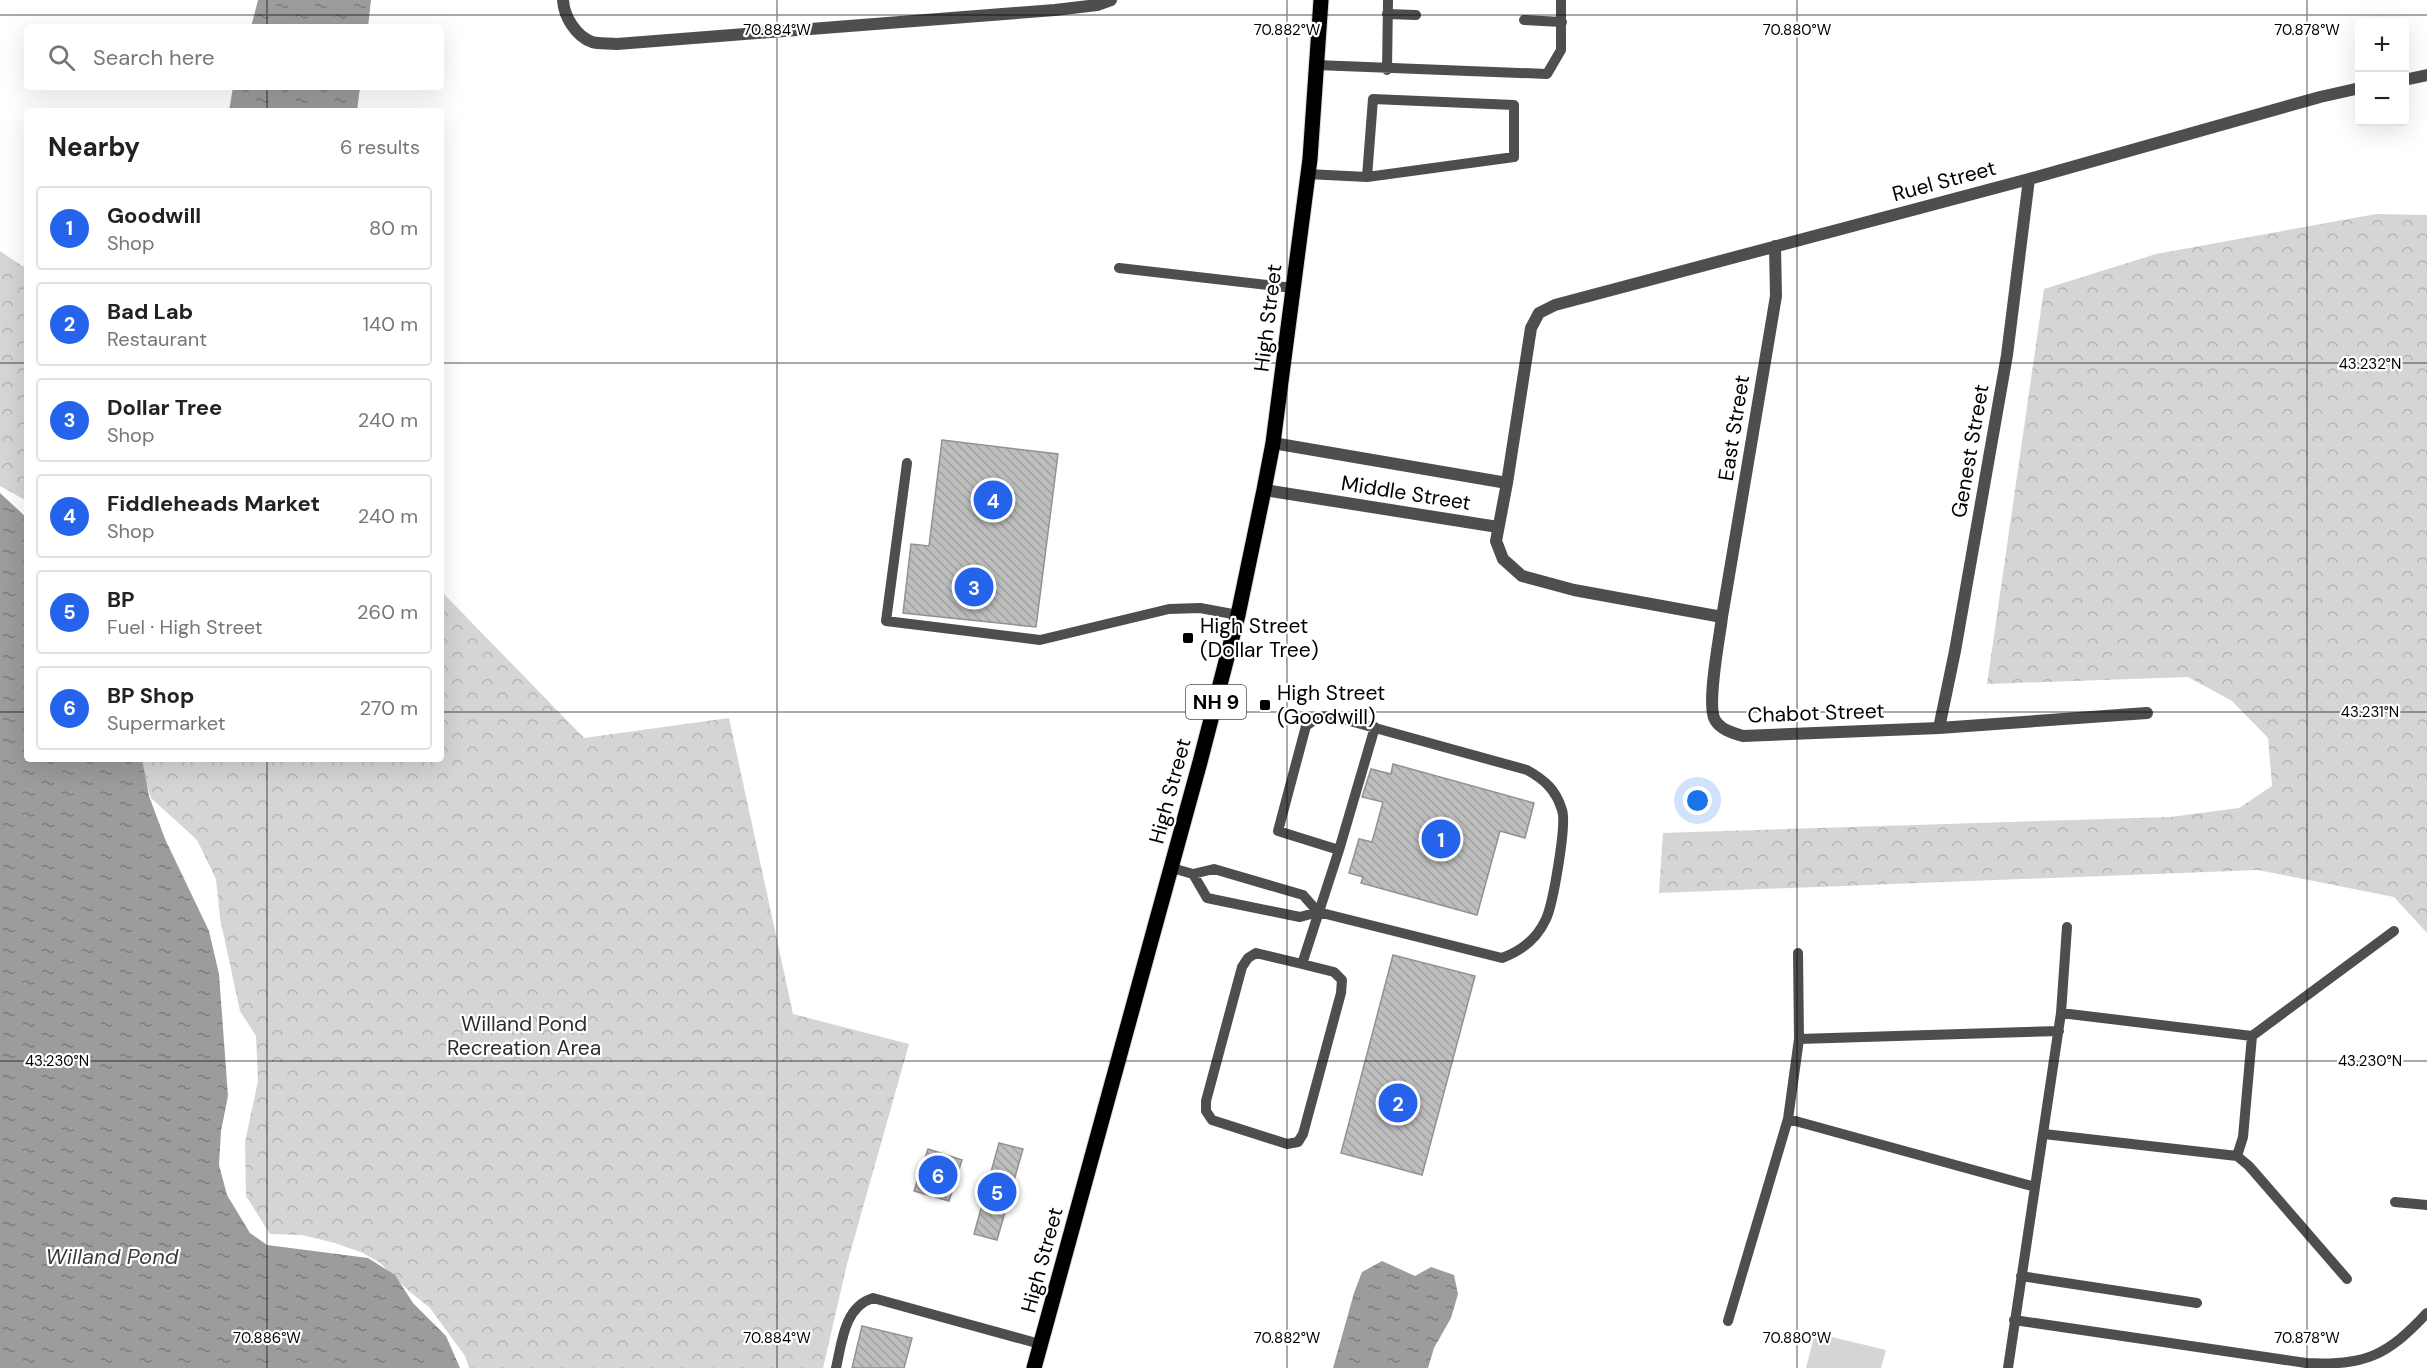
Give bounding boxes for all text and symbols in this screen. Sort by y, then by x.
map controls [2355,18,2409,126]
button: + [2355,18,2409,72]
text: 70.884°W [743,20,811,40]
text: 70.882°W [1254,20,1321,40]
text: 70.880°W [1763,20,1832,40]
text: 70.878°W [2274,20,2340,40]
search box [24,24,444,90]
icon: search [45,41,78,74]
text: Search here [93,43,214,72]
button: − [2355,72,2409,126]
text: Nearby [48,130,140,164]
text: 6 results [340,134,420,160]
street label: Ruel Street [1889,154,1999,208]
text: Goodwill [107,201,201,230]
text: 1 [66,215,73,241]
text: 80 m [369,215,418,241]
text: Shop [107,230,154,256]
street label: High Street [1248,263,1288,373]
text: Bad Lab [107,297,193,326]
text: 2 [64,311,75,337]
text: 140 m [363,311,418,337]
text: Restaurant [107,326,207,352]
text: 43.232°N [2339,354,2401,374]
street label: East Street [1712,373,1756,483]
street label: Genest Street [1944,382,1996,520]
text: Dollar Tree [107,393,222,422]
text: 3 [63,407,76,433]
text: 240 m [358,407,418,433]
text: Shop [107,422,154,448]
street label: Middle Street [1339,469,1473,517]
pin: 4 [974,478,1012,522]
text: Fiddleheads Market [107,489,320,518]
text: 4 [63,503,76,529]
text: 240 m [358,503,418,529]
text: Shop [107,518,154,544]
pin: 3 [954,564,994,610]
text: BP [107,585,135,614]
text: 5 [63,599,76,625]
text: 260 m [357,599,418,625]
place label: High Street (Dollar Tree) [1200,612,1319,664]
text: Fuel · High Street [107,614,263,640]
marker: High Street (Dollar Tree) [1181,631,1195,645]
place label: High Street (Goodwill) [1277,679,1385,731]
text: BP Shop [107,681,194,710]
road number: NH 9 [1186,685,1246,719]
text: 6 [63,695,76,721]
text: 270 m [360,695,418,721]
street label: Chabot Street [1747,697,1885,729]
marker: High Street (Goodwill) [1258,698,1272,712]
text: 43.231°N [2341,702,2399,722]
text: Supermarket [107,710,226,736]
street label: High Street [1142,735,1198,847]
your location [1683,786,1712,815]
pin: 1 [1422,816,1460,862]
park label: Willand Pond Recreation Area [447,1010,601,1062]
text: 43.230°N [25,1051,89,1071]
text: 43.230°N [2338,1051,2402,1071]
pin: 2 [1378,1080,1418,1126]
pin: 6 [918,1152,958,1198]
pin: 5 [978,1170,1016,1214]
street label: High Street [1014,1204,1070,1316]
water label: Willand Pond [46,1242,179,1271]
text: 70.886°W [233,1328,301,1348]
text: 70.884°W [743,1328,811,1348]
text: 70.882°W [1254,1328,1321,1348]
text: 70.880°W [1763,1328,1832,1348]
text: 70.878°W [2274,1328,2340,1348]

